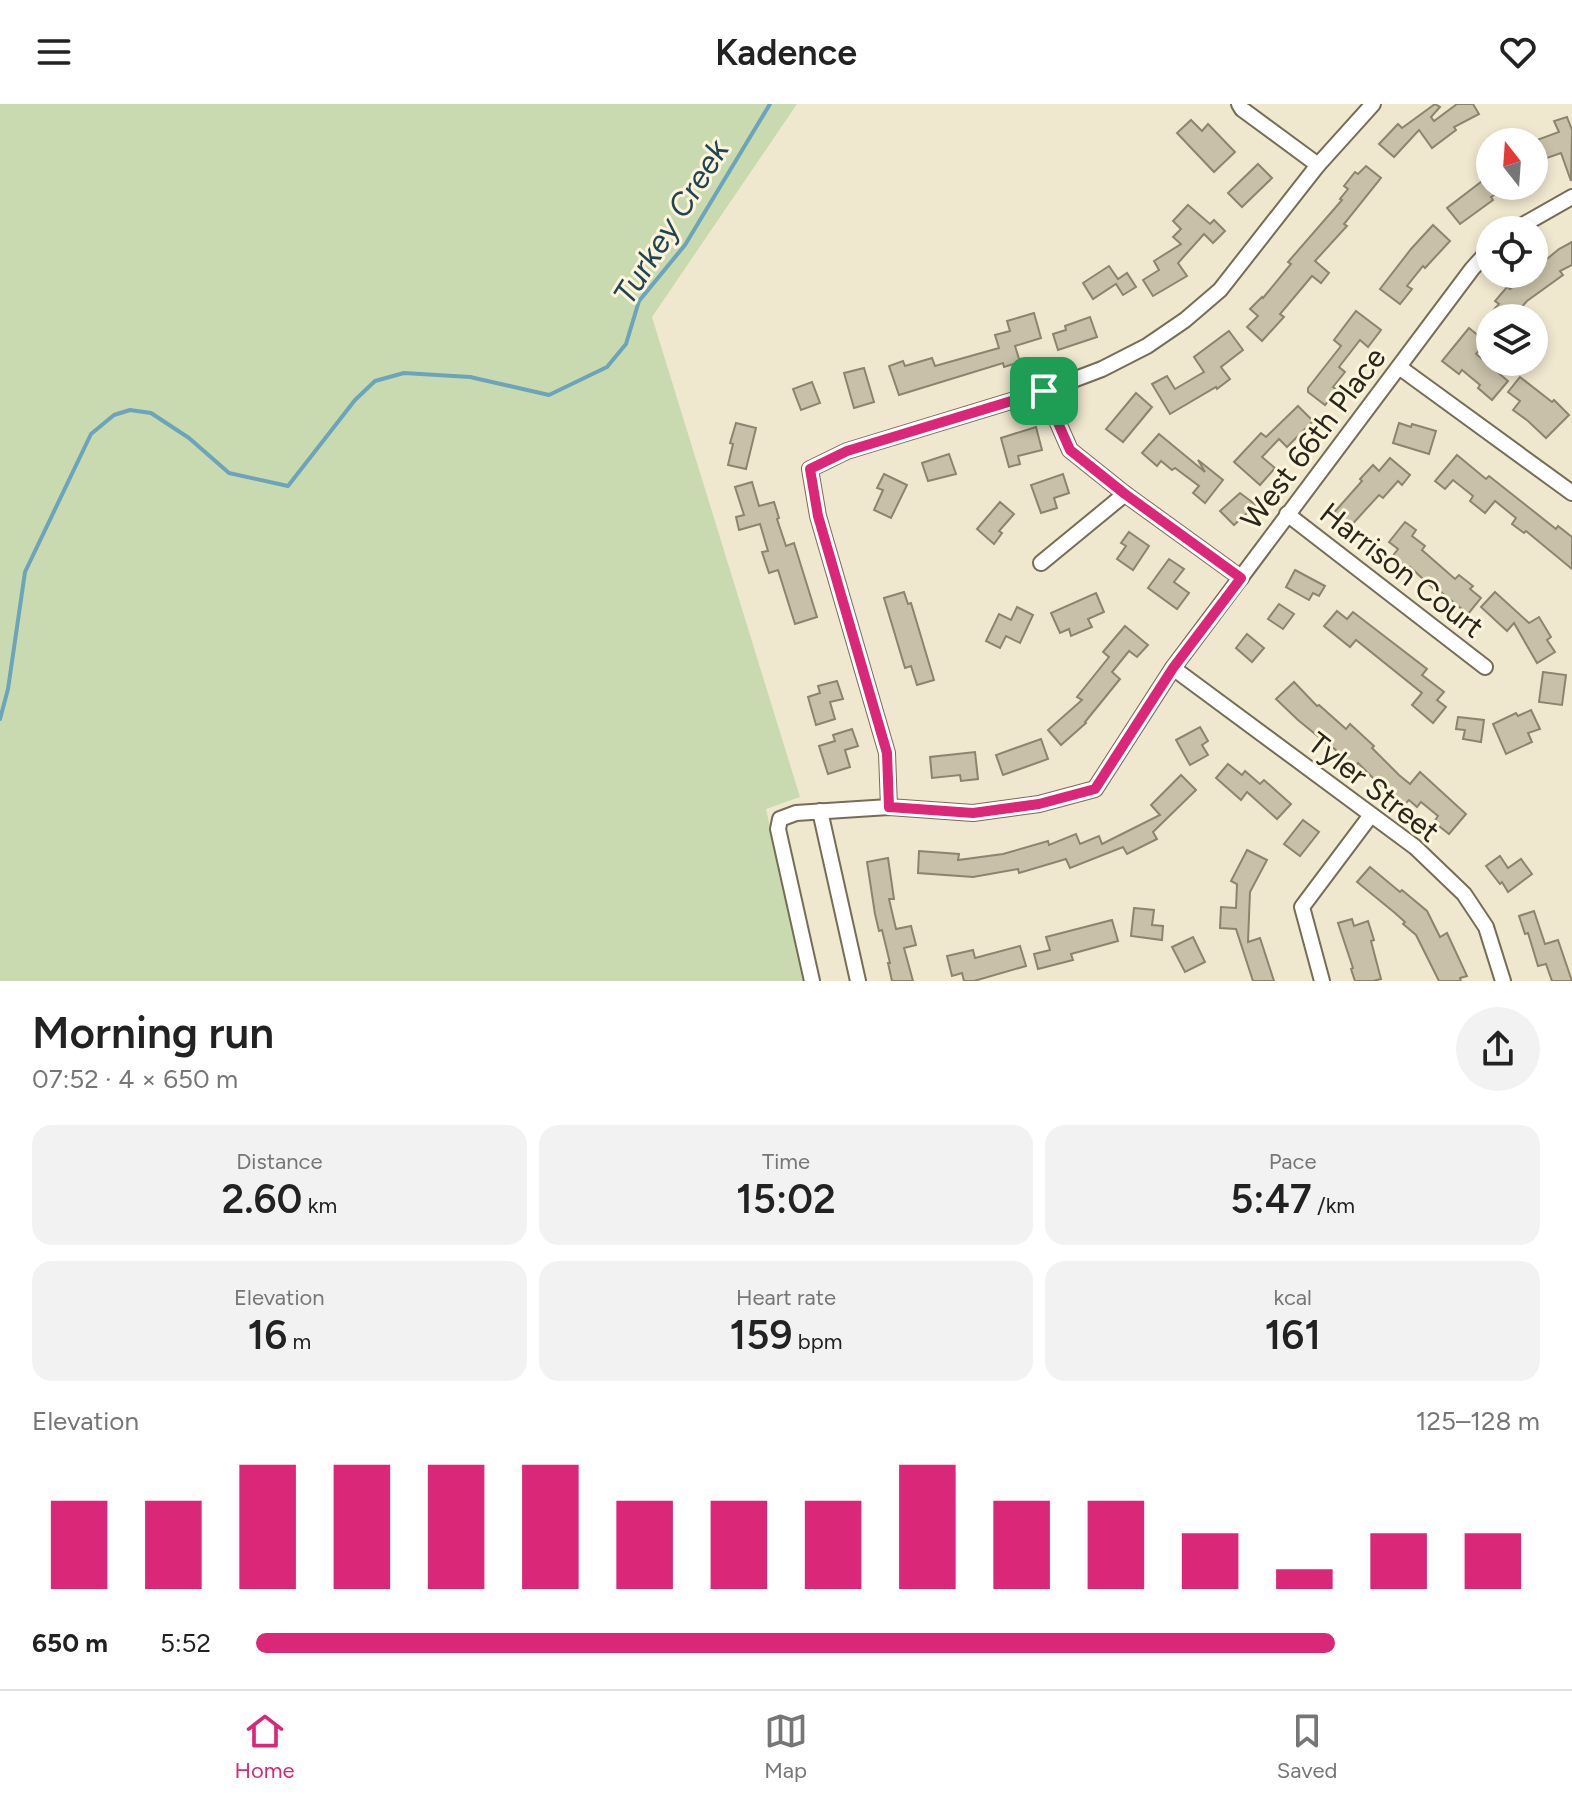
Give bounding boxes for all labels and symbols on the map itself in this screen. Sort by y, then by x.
north arrow [1476,128,1548,200]
water label: Turkey Creek [605,131,737,311]
street label: West 66th Place [1233,340,1393,536]
pin [1010,357,1078,425]
street label: Harrison Court [1313,495,1491,645]
street label: Tyler Street [1301,724,1447,850]

